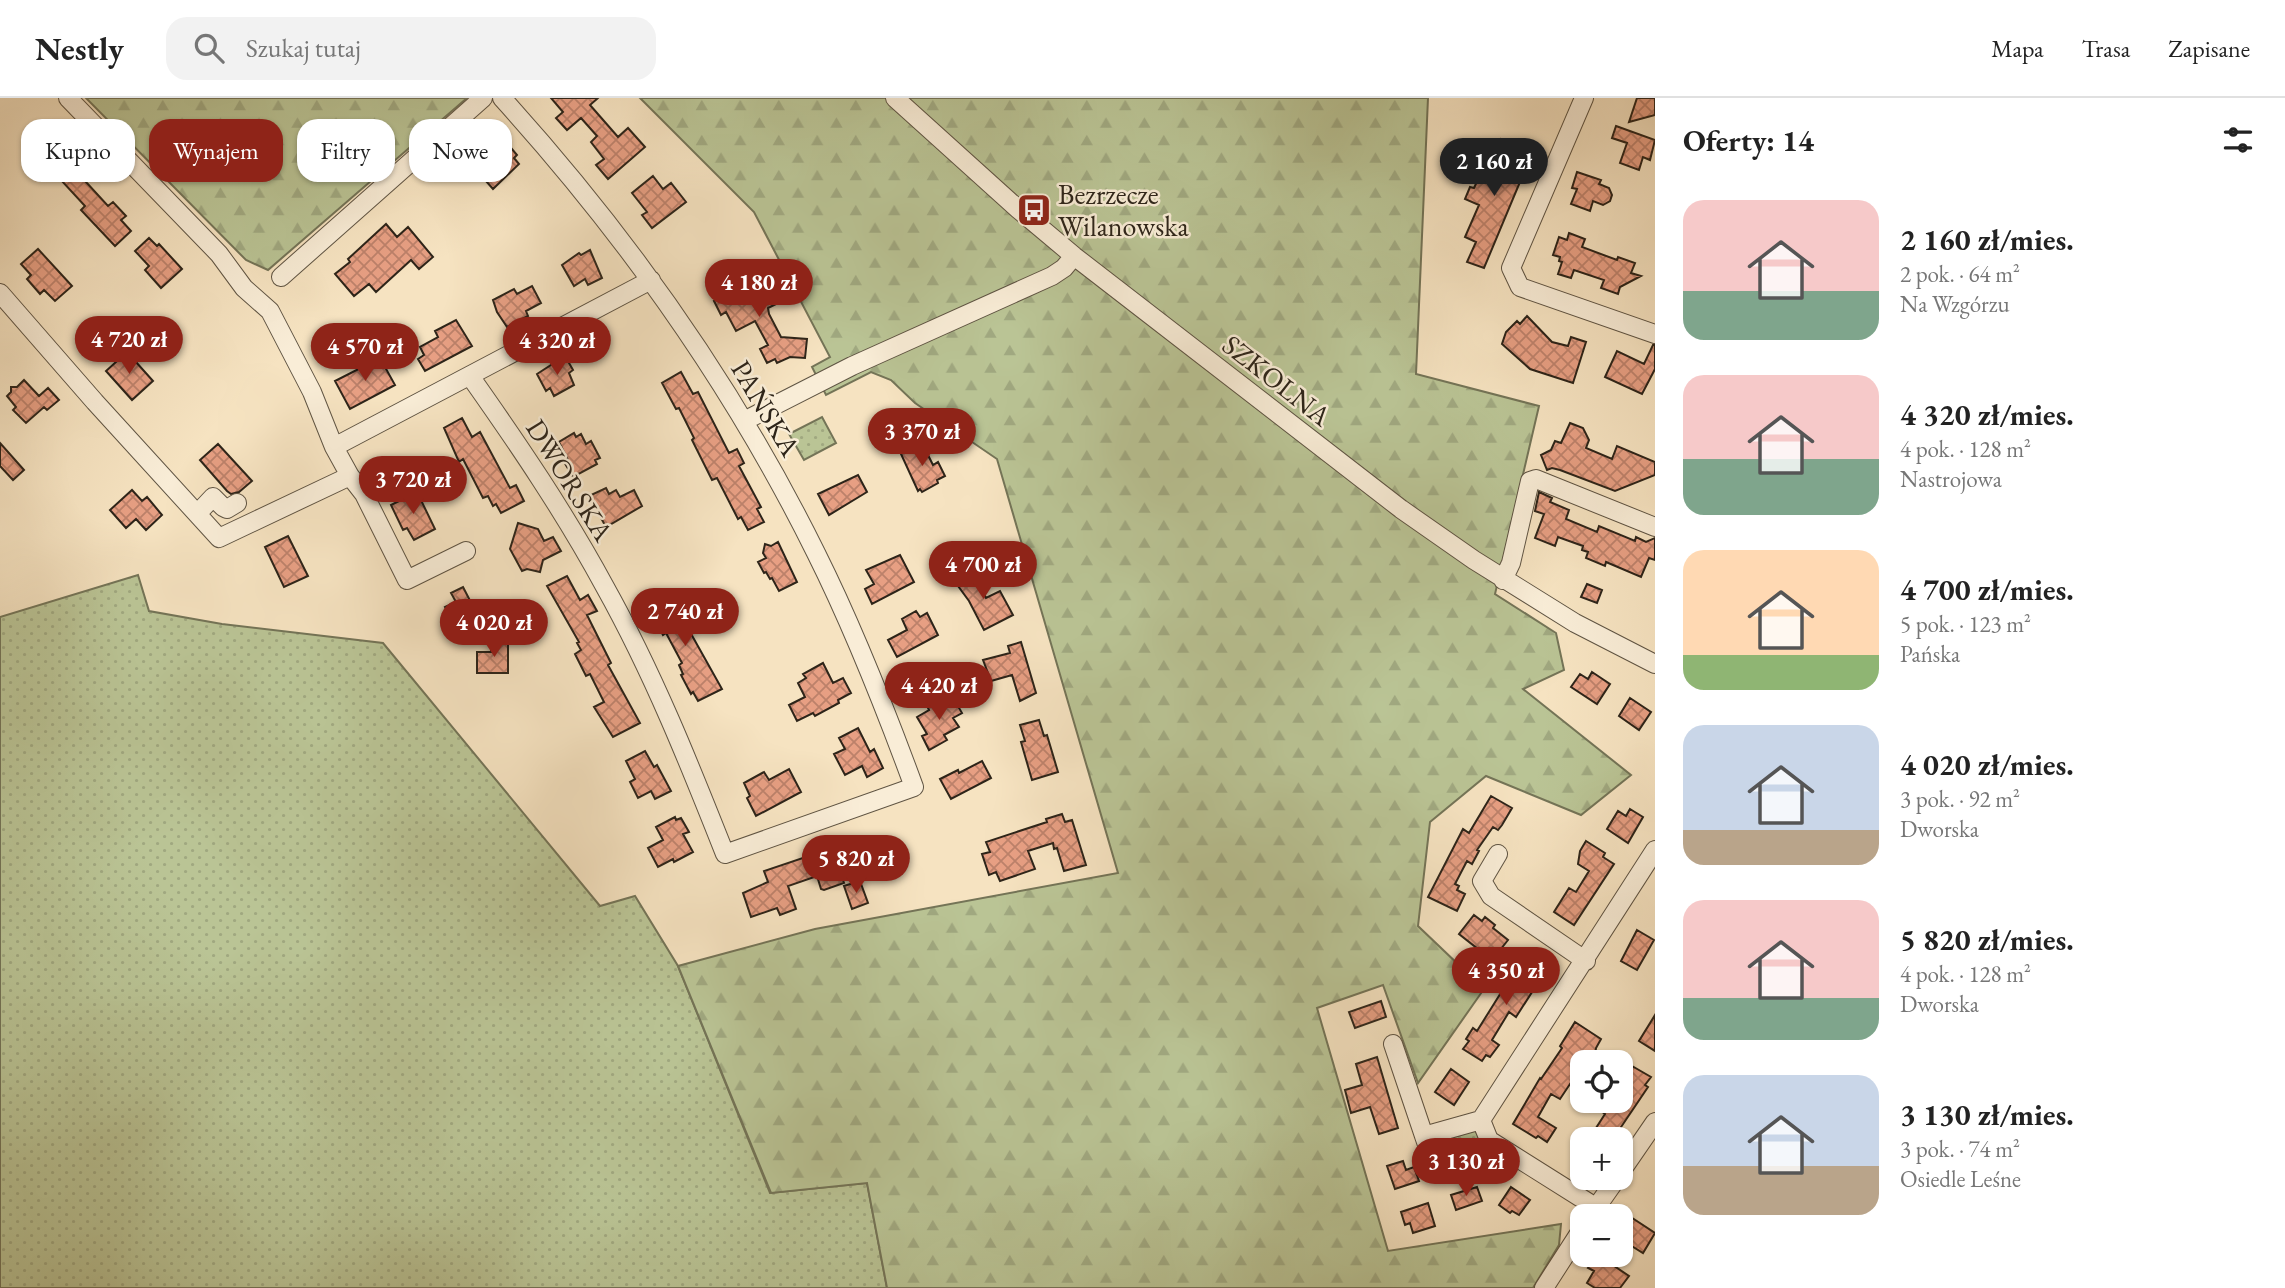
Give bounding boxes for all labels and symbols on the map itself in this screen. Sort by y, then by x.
pin: 2 160 zł [1422,139,1566,198]
place label: Bezrzecze Wilanowska [1058,176,1189,244]
bus stop icon: Bezrzecze Wilanowska [1015,191,1053,229]
pin: 4 180 zł [687,260,831,319]
pin: 4 720 zł [57,316,201,376]
pin: 4 320 zł [485,317,629,377]
pin: 4 570 zł [293,324,437,383]
street label: SZKOLNA [1215,326,1339,434]
street label: PAŃSKA [723,353,809,463]
pin: 3 370 zł [850,408,994,468]
street label: DWORSKA [518,412,622,548]
pin: 3 720 zł [341,456,485,516]
pin: 4 700 zł [911,542,1055,601]
pin: 2 740 zł [613,588,757,648]
pin: 4 020 zł [422,600,566,659]
pin: 4 420 zł [867,662,1011,722]
pin: 5 820 zł [784,836,928,895]
pin: 4 350 zł [1434,948,1578,1007]
pin: 3 130 zł [1394,1138,1538,1198]

